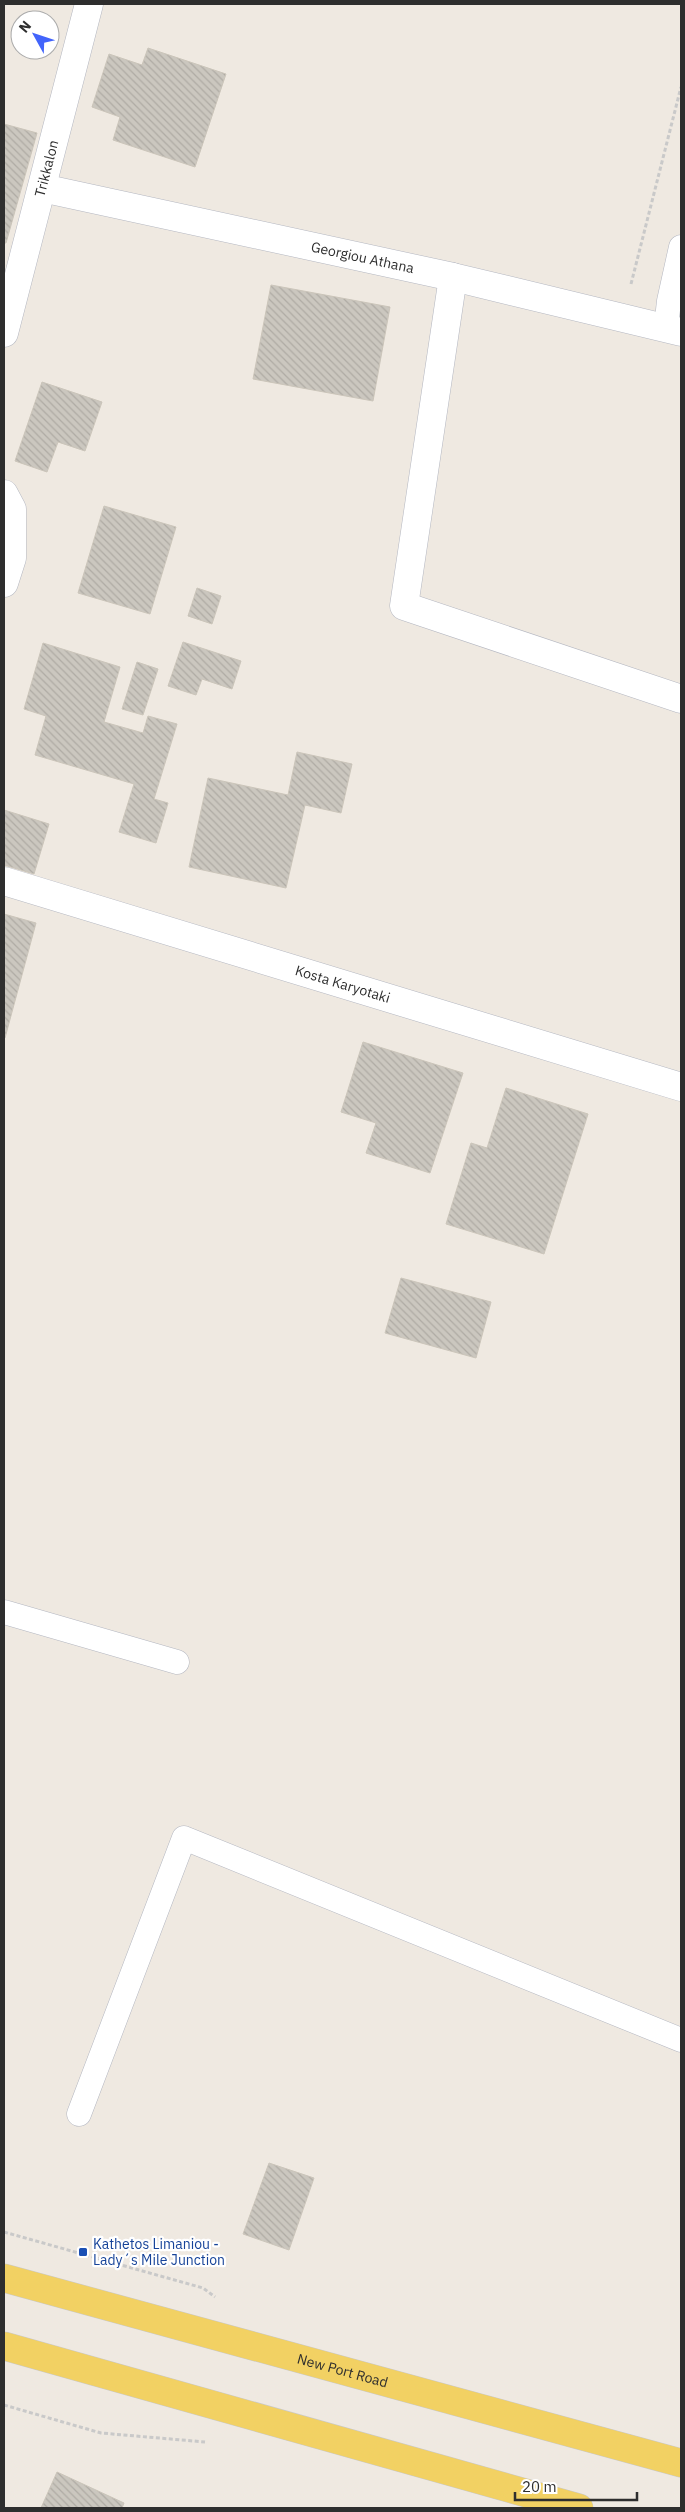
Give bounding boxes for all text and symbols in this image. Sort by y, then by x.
north arrow [10,10,60,60]
text: N [15,17,35,36]
street label: Trikkalon [31,138,62,199]
street label: Georgiou Athana [309,238,416,277]
street label: Kosta Karyotaki [293,961,392,1007]
place label: Kathetos Limaniou - Lady´s Mile Junction [93,2235,225,2269]
marker: Kathetos Limaniou - Lady´s Mile Junction [77,2246,89,2258]
street label: New Port Road [295,2350,390,2392]
scale bar [515,2470,638,2502]
text: 20 m [522,2477,557,2496]

